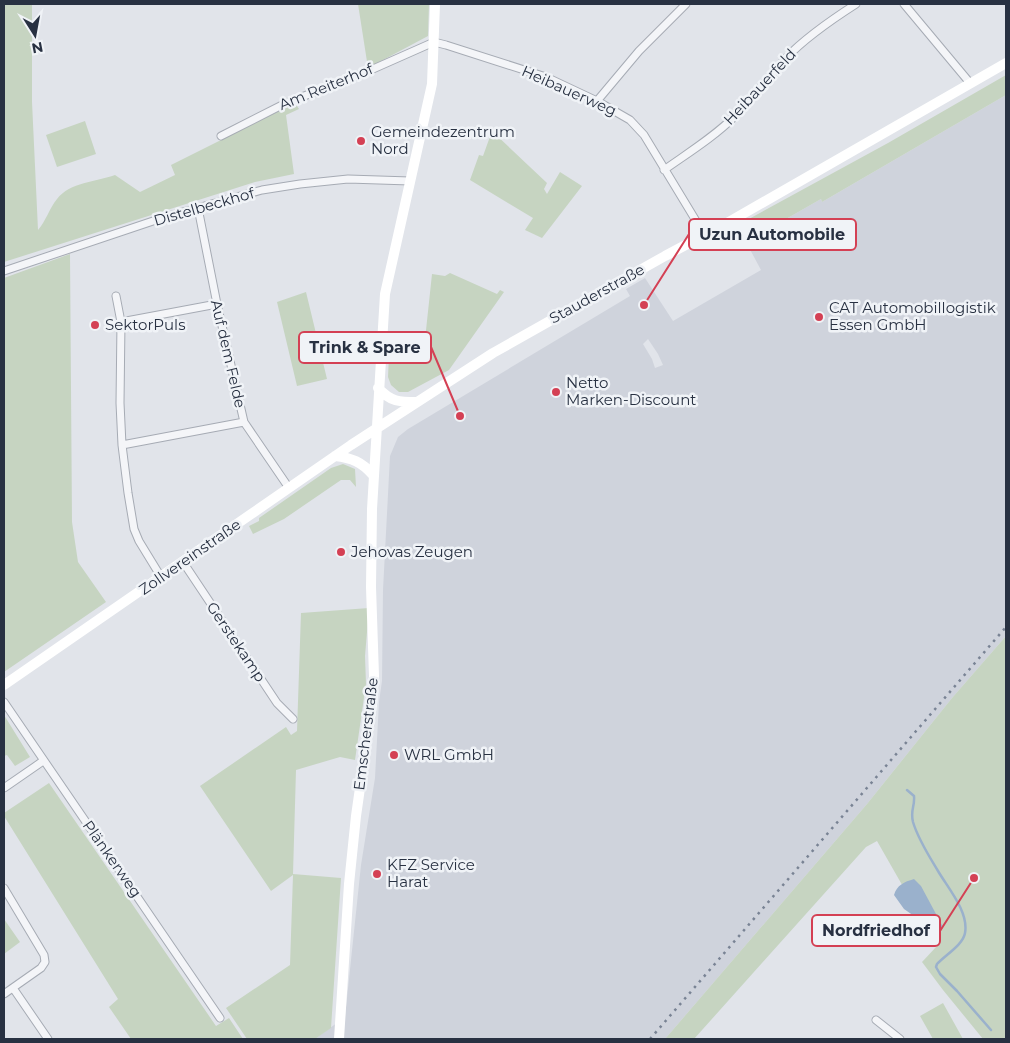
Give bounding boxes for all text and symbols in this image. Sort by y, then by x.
north arrow [10,10,60,60]
text: N [30,38,45,58]
street label: Heibauerfeld [719,44,800,129]
street label: Am Reiterhof [276,59,376,114]
street label: Heibauerweg [519,61,620,120]
place label: Gemeindezentrum Nord [371,122,515,158]
marker: Gemeindezentrum Nord [355,135,367,147]
street label: Distelbeckhof [151,183,257,230]
callout: Uzun Automobile [689,219,856,250]
text: Uzun Automobile [699,225,845,244]
street label: Stauderstraße [546,260,648,328]
street label: Auf dem Felde [207,298,250,410]
place label: CAT Automobillogistik Essen GmbH [829,298,996,334]
marker: CAT Automobillogistik Essen GmbH [813,311,825,323]
place label: SektorPuls [105,315,185,334]
marker: SektorPuls [89,319,101,331]
callout: Trink & Spare [299,332,431,363]
text: Trink & Spare [309,338,421,357]
place label: Netto Marken-Discount [566,373,696,409]
marker: Netto Marken-Discount [550,386,562,398]
street label: Zollvereinstraße [135,514,244,599]
place label: Jehovas Zeugen [350,542,473,561]
marker: Jehovas Zeugen [335,546,347,558]
street label: Gerstekamp [203,598,270,685]
street label: Emscherstraße [349,676,382,791]
place label: WRL GmbH [404,745,494,764]
marker: WRL GmbH [388,749,400,761]
street label: Plänkerweg [79,816,146,901]
place label: KFZ Service Harat [387,855,475,891]
marker: KFZ Service Harat [371,868,383,880]
callout: Nordfriedhof [812,915,940,946]
text: Nordfriedhof [822,921,931,940]

